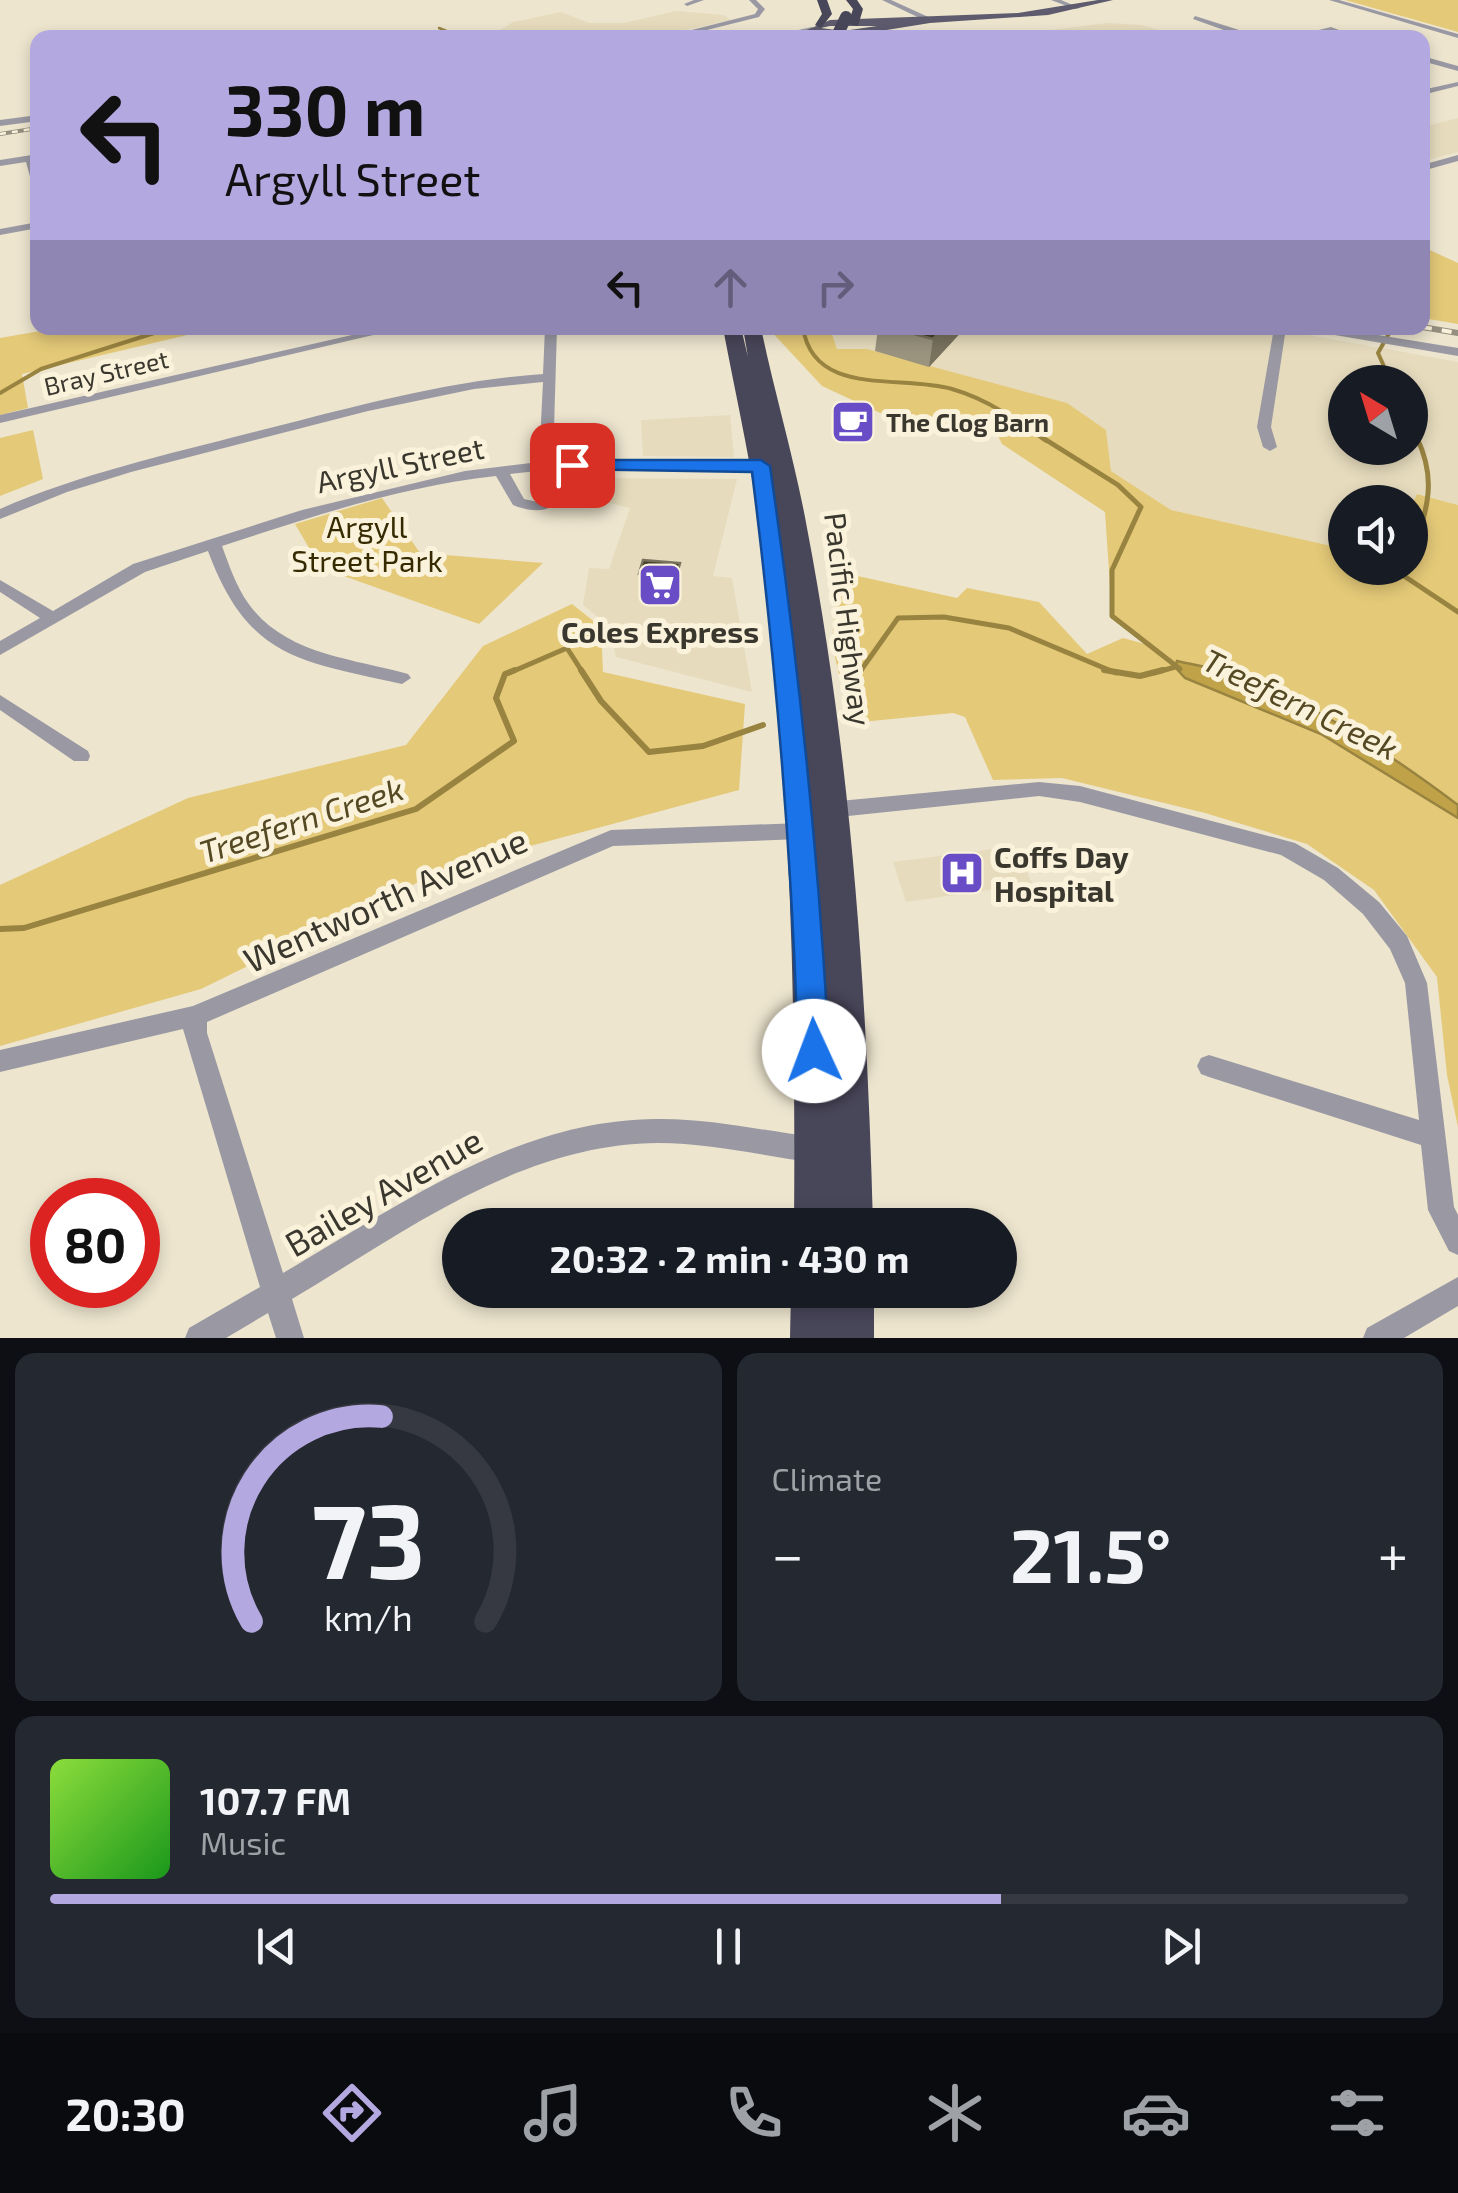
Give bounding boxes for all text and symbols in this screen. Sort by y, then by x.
text: 330 m [225,66,425,150]
icon: left [60,70,190,200]
text: Argyll Street [225,151,480,205]
icon: left [598,260,653,315]
icon: ahead [703,260,758,315]
icon: right [808,260,863,315]
street label: Bray Street [41,343,171,401]
north arrow [1328,365,1428,465]
map controls [1328,365,1428,585]
cafe icon: The Clog Barn [830,399,876,445]
place label: The Clog Barn [886,407,1049,437]
pin [530,423,615,508]
street label: Argyll Street [313,429,487,499]
icon: arrive [545,438,600,493]
button: sound [1328,485,1428,585]
park label: Argyll Street Park [291,508,443,578]
street label: Pacific Highway [818,510,880,728]
supermarket icon: Coles Express [637,562,683,608]
place label: Coles Express [561,613,759,649]
water label: Treefern Creek [1197,639,1405,767]
water label: Treefern Creek [194,768,408,871]
street label: Wentworth Avenue [237,818,533,980]
place label: Coffs Day Hospital [994,838,1129,908]
hospital icon: Coffs Day Hospital [939,850,985,896]
position arrow [762,999,866,1103]
street label: Bailey Avenue [277,1118,489,1264]
speed limit sign: 80 [30,1178,160,1308]
text: 20:32 · 2 min · 430 m [550,1235,909,1281]
text: Climate [772,1459,882,1497]
text: 73 [311,1475,425,1600]
text: 21.5° [1010,1508,1171,1598]
text: − [772,1520,804,1586]
text: + [1378,1520,1408,1586]
text: km/h [324,1595,413,1638]
text: 107.7 FM [200,1777,351,1823]
text: Music [200,1823,286,1861]
icon: previous [249,1919,304,1974]
icon: pause [701,1919,756,1974]
icon: next [1154,1919,1209,1974]
icon: directions [317,2078,387,2148]
icon: music [518,2078,588,2148]
icon: phone [719,2078,789,2148]
icon: climate [920,2078,990,2148]
icon: car [1121,2078,1191,2148]
icon: filters [1322,2078,1392,2148]
text: 20:30 [66,2086,186,2140]

